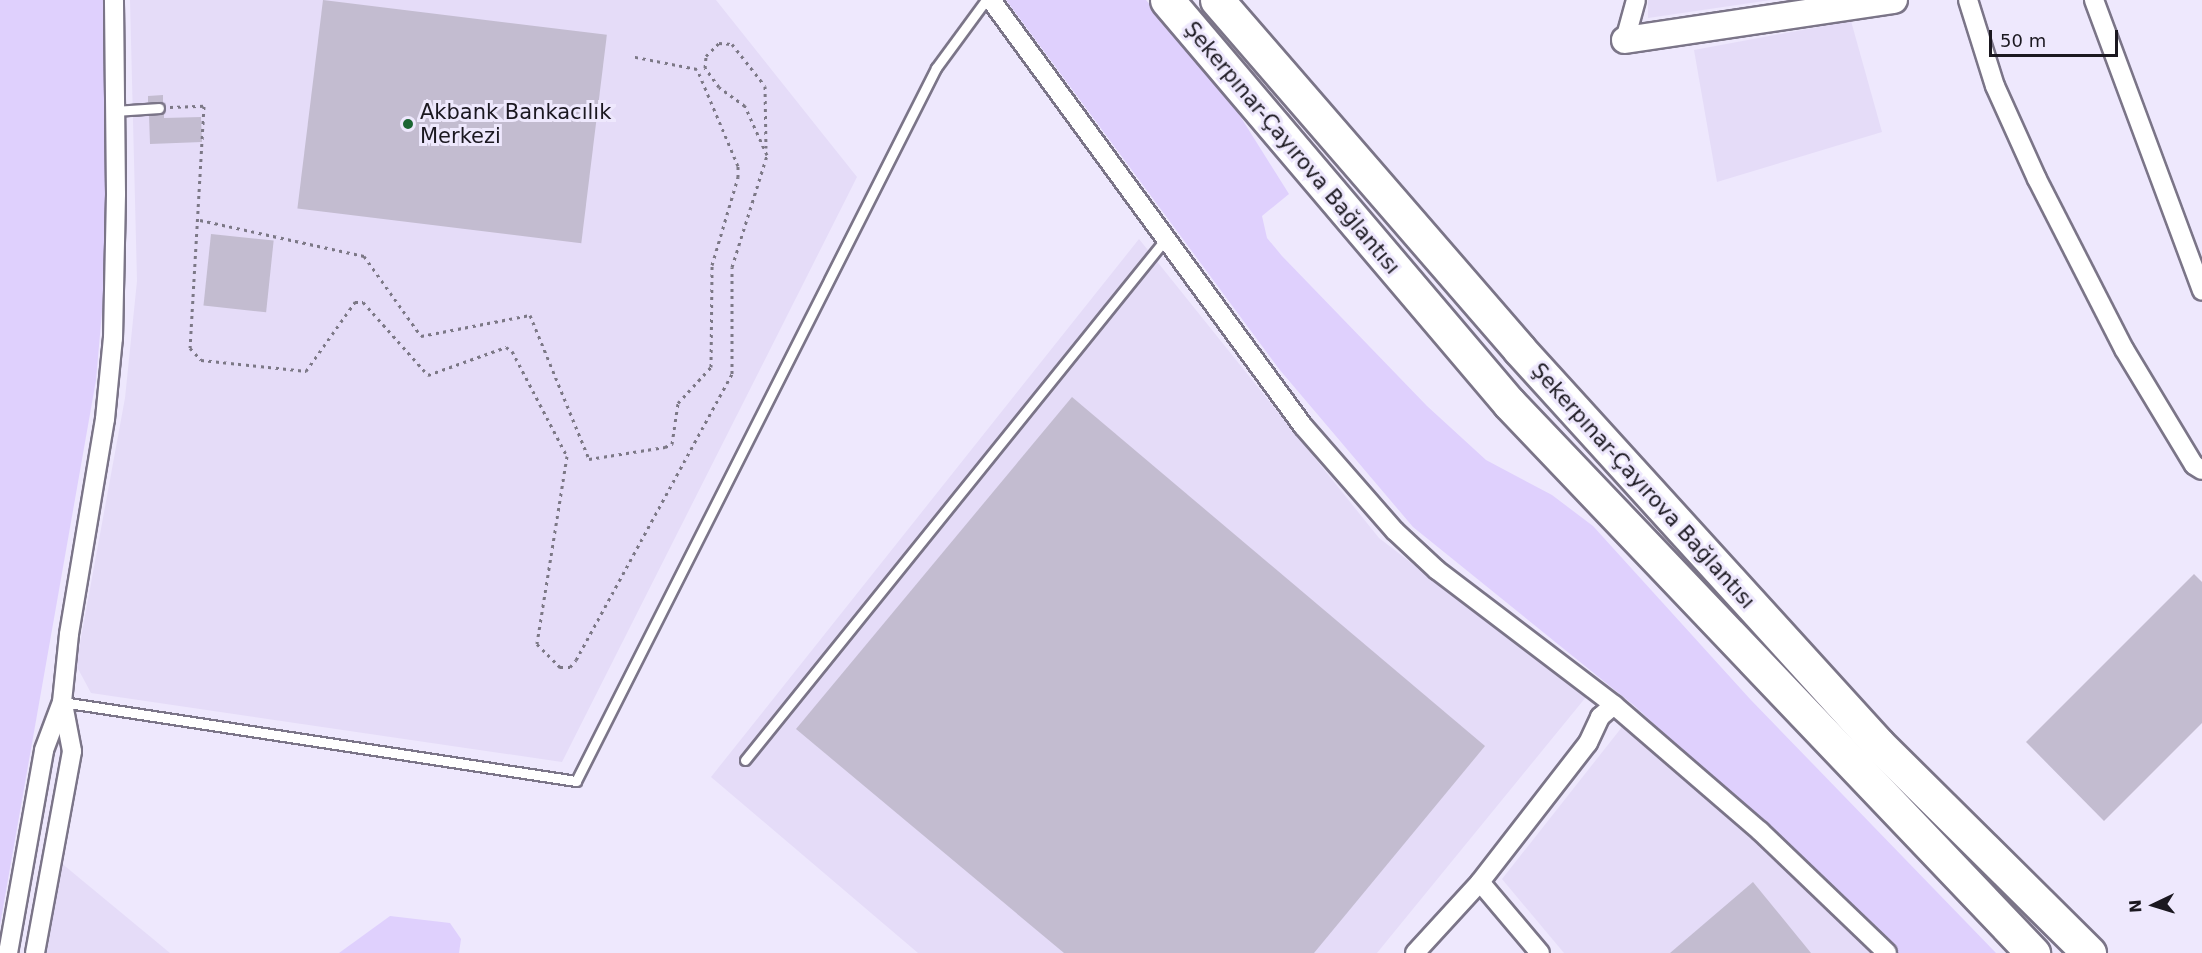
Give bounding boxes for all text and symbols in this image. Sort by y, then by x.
street label: Şekerpınar-Çayırova Bağlantısı [1179,17,1405,279]
scale bar [1992,18,2121,56]
text: 50 m [2000,30,2046,51]
place label: Akbank Bankacılık Merkezi [420,99,611,149]
marker: Akbank Bankacılık Merkezi [401,117,415,131]
street label: Şekerpınar-Çayırova Bağlantısı [1526,358,1760,614]
north arrow [2124,875,2184,935]
text: N [2126,899,2145,914]

